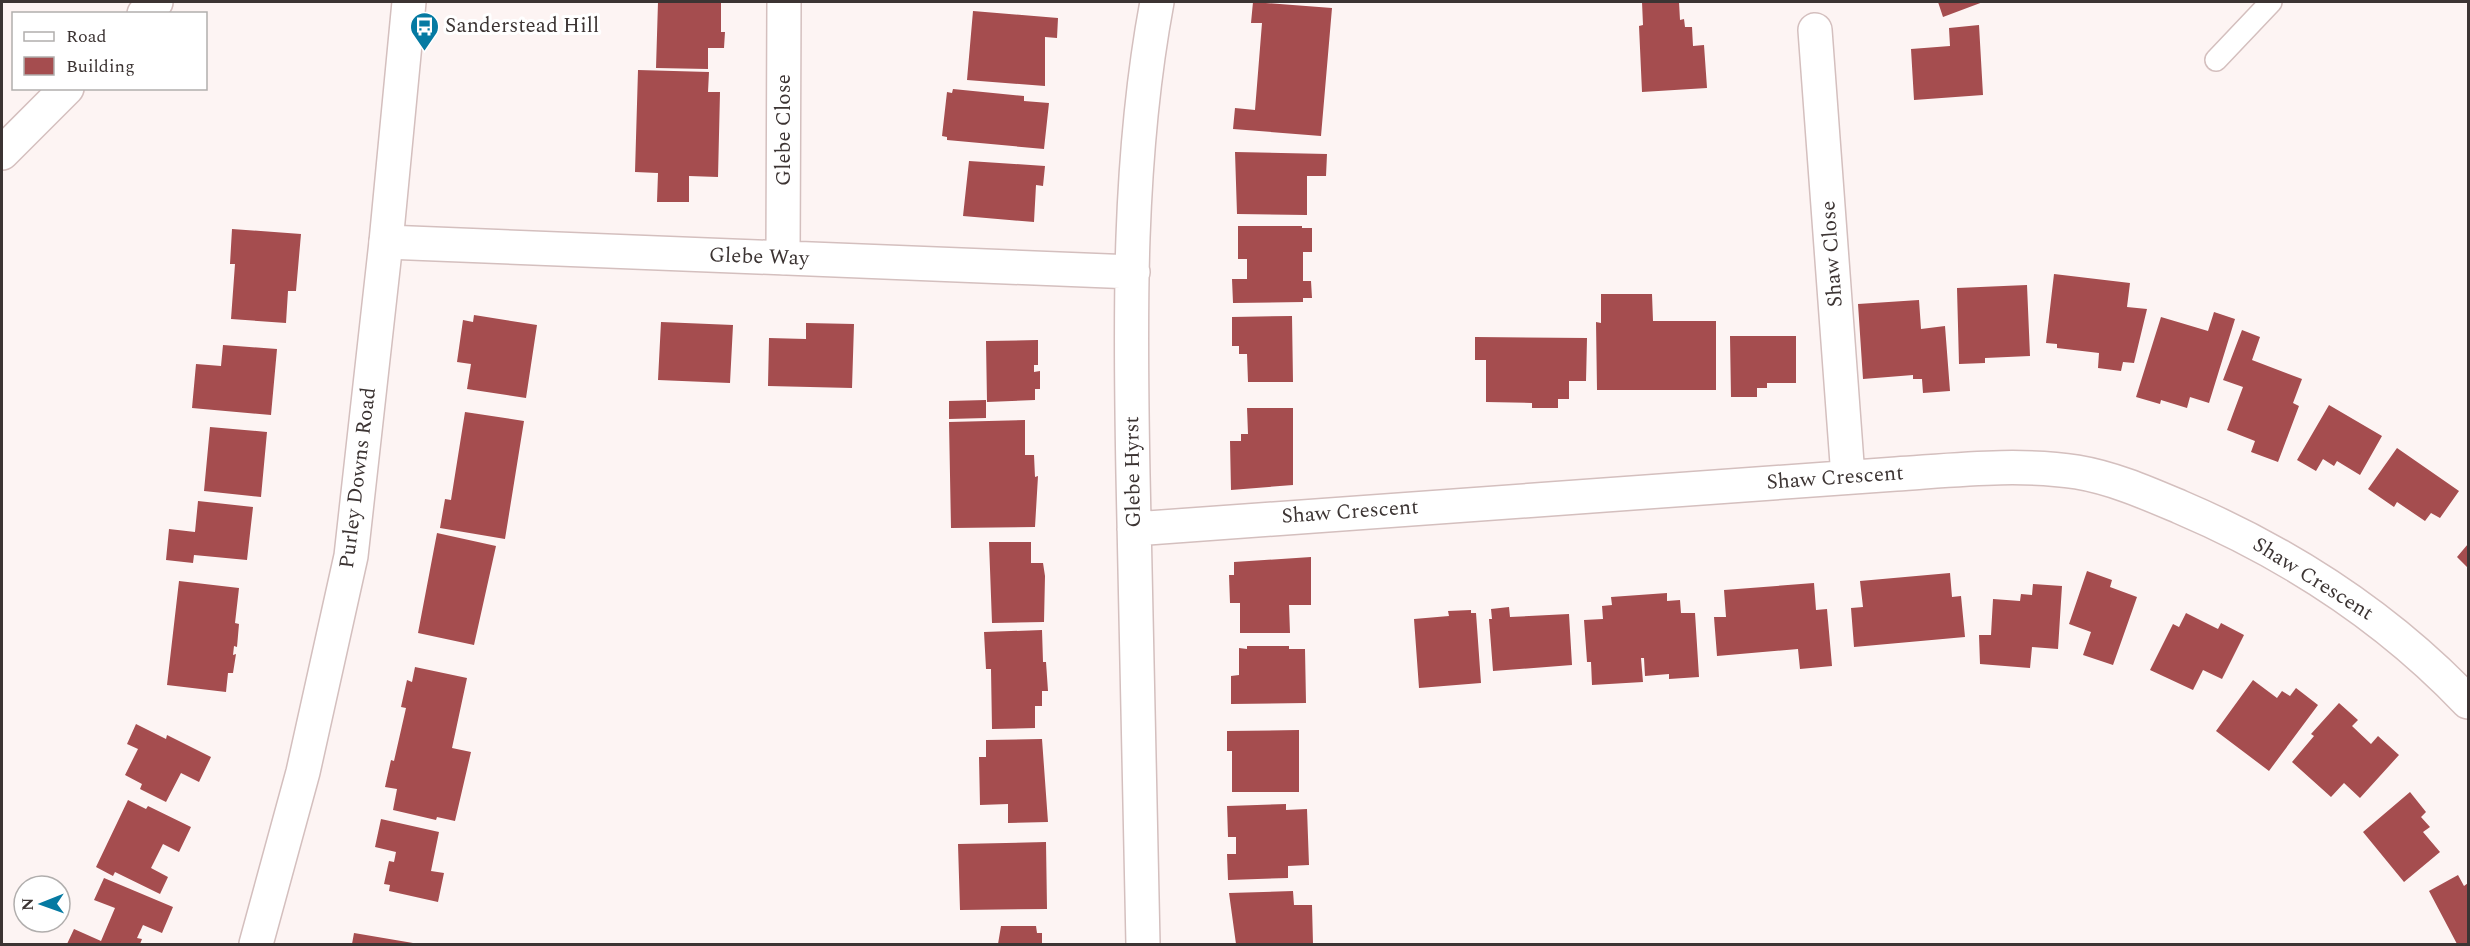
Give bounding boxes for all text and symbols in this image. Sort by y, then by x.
bus stop icon: Sanderstead Hill [408,10,440,52]
place label: Sanderstead Hill [445,10,599,42]
legend [12,12,207,90]
text: Road [66,23,107,50]
text: Building [66,53,135,80]
street label: Glebe Close [768,74,800,186]
street label: Shaw Close [1812,200,1852,308]
street label: Glebe Way [708,239,811,275]
street label: Purley Downs Road [331,385,385,571]
street label: Glebe Hyrst [1116,416,1150,528]
street label: Shaw Crescent [1765,457,1905,499]
street label: Shaw Crescent [1280,491,1420,533]
street label: Shaw Crescent [2246,529,2380,629]
north arrow [12,874,72,934]
text: N [16,898,40,911]

